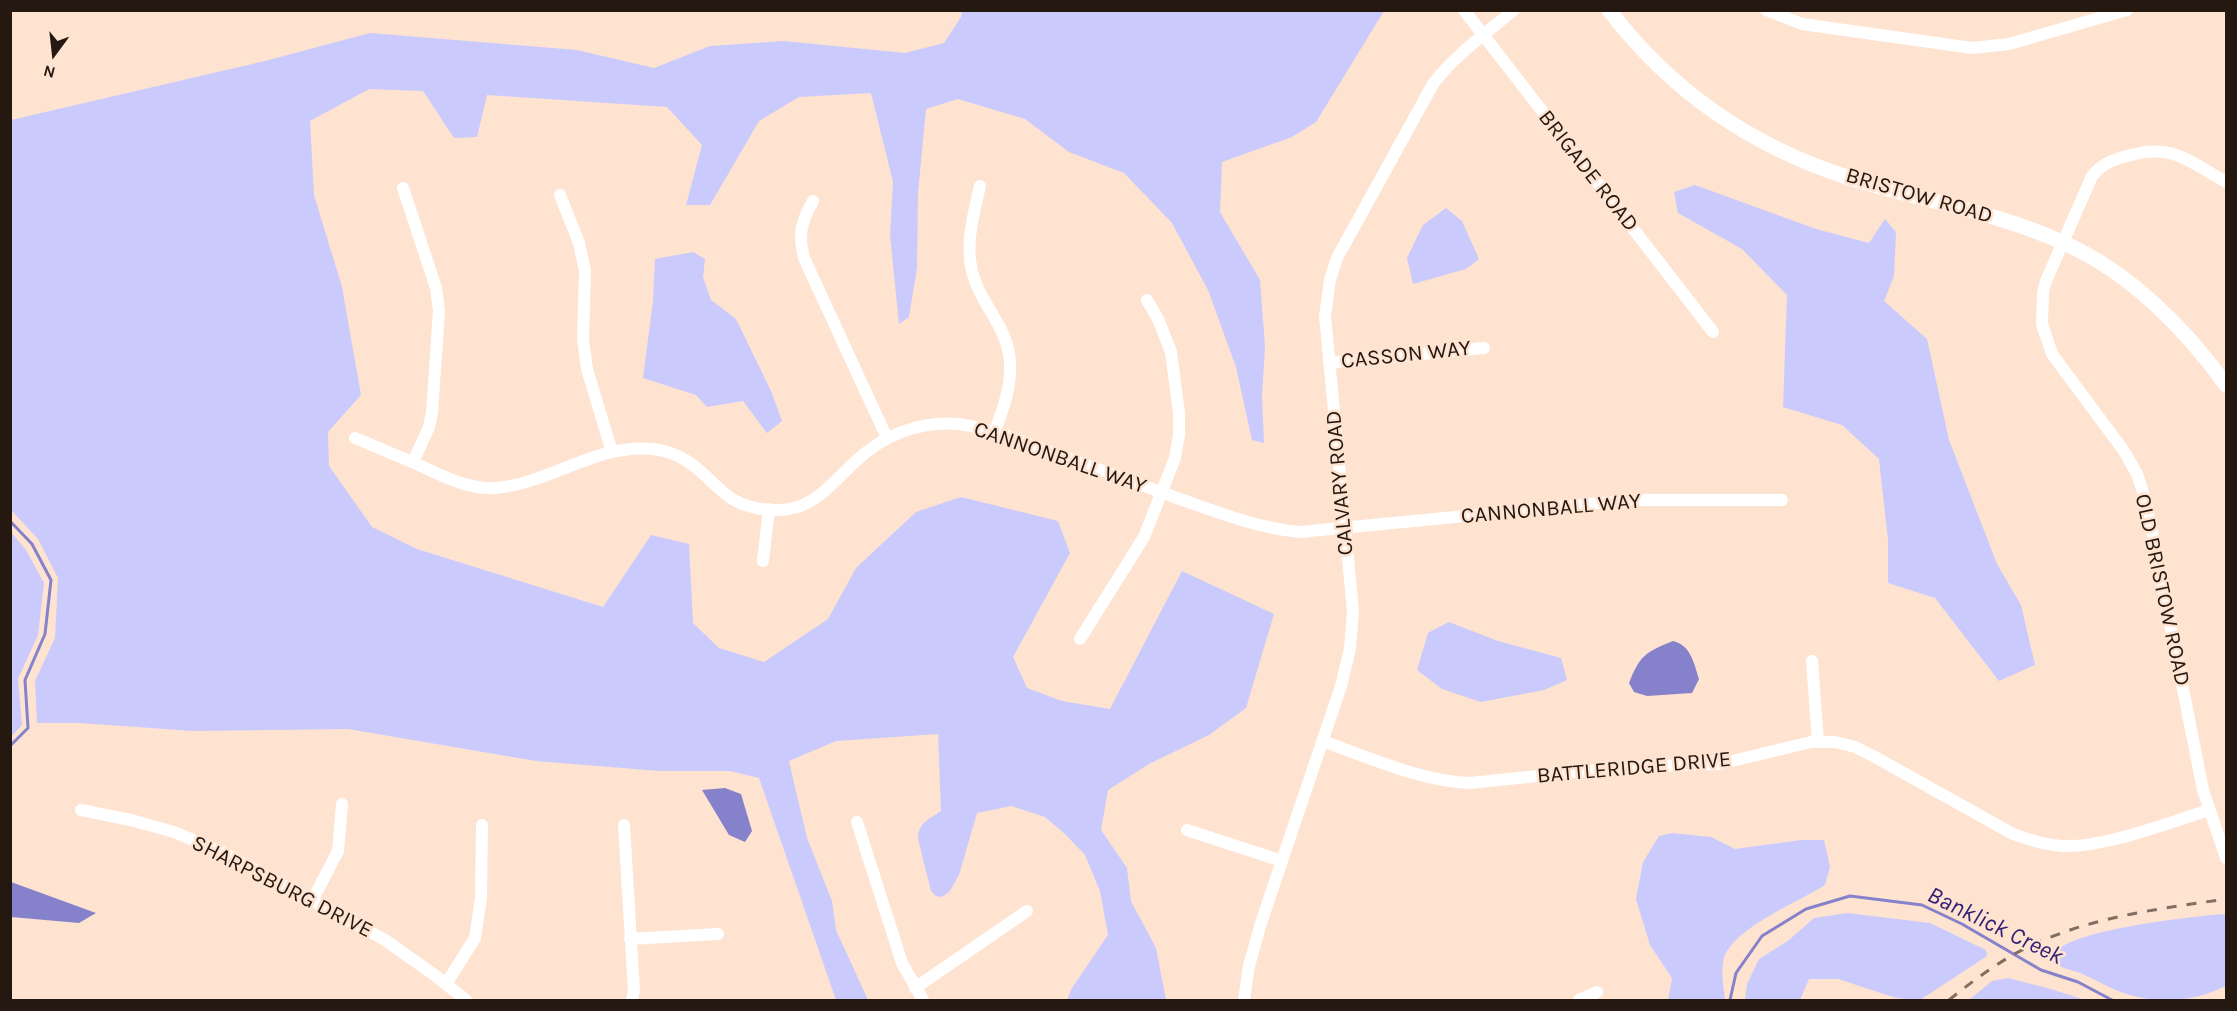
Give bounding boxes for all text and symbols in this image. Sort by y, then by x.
north arrow [24,24,84,84]
text: N [41,61,57,83]
street label: BRIGADE ROAD [1532,105,1644,237]
street label: BRISTOW ROAD [1843,162,1995,230]
street label: CASSON WAY [1340,335,1472,375]
street label: CALVARY ROAD [1321,409,1359,557]
street label: CANNONBALL WAY [970,416,1150,500]
street label: CANNONBALL WAY [1460,488,1642,530]
street label: OLD BRISTOW ROAD [2129,492,2195,688]
street label: BATTLERIDGE DRIVE [1536,746,1732,790]
street label: SHARPSBURG DRIVE [187,830,377,944]
water label: Banklick Creek [1922,881,2068,971]

